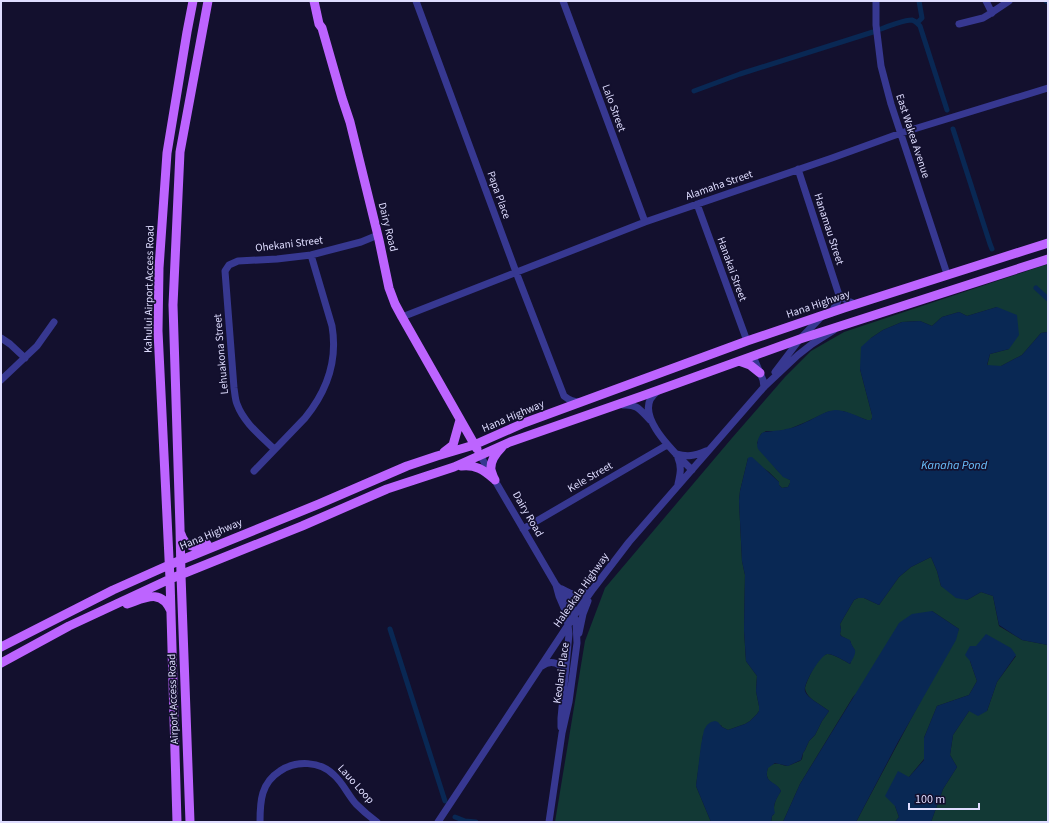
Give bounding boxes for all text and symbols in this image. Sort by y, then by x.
street label: Lalo Street [599,82,630,134]
street label: East Wakea Avenue [892,92,934,181]
street label: Alamaha Street [683,166,755,204]
street label: Papa Place [483,169,515,221]
street label: Hanamau Street [810,191,848,267]
street label: Dairy Road [375,201,401,253]
street label: Kahului Airport Access Road [140,225,158,353]
street label: Ohekani Street [254,232,324,256]
street label: Hanakai Street [713,235,751,304]
street label: Hana Highway [784,286,852,322]
street label: Lehuakona Street [210,313,232,395]
street label: Hana Highway [480,396,546,436]
water label: Kanaha Pond [921,457,988,474]
street label: Kele Street [565,458,616,496]
street label: Dairy Road [509,489,547,539]
street label: Hana Highway [177,515,245,553]
street label: Haleakala Highway [550,550,612,630]
street label: Keolani Place [549,641,573,705]
street label: Airport Access Road [164,654,182,744]
street label: Lauo Loop [334,761,378,807]
scale bar [909,785,979,811]
text: 100 m [915,791,945,808]

